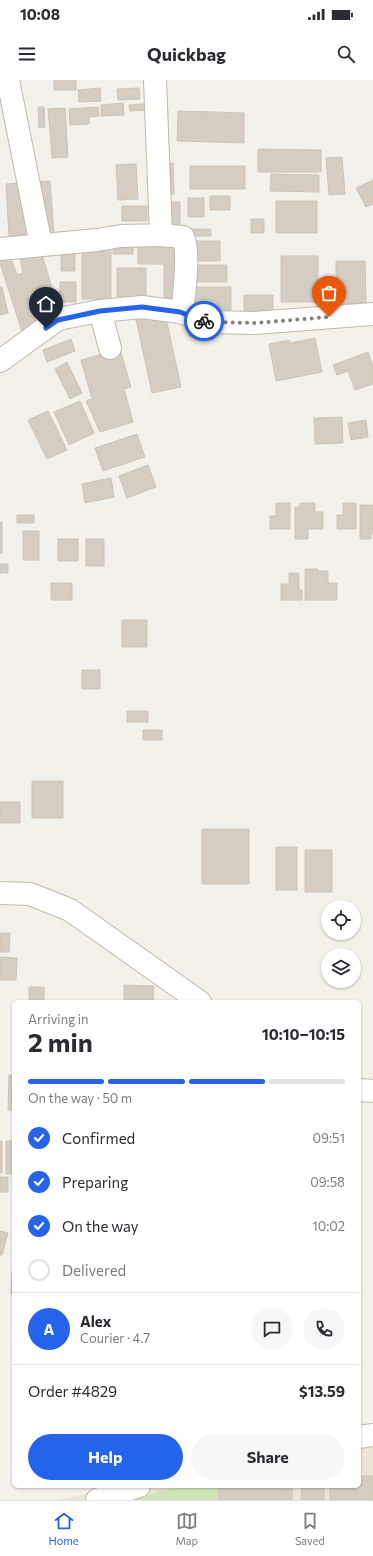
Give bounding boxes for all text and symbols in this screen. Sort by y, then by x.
text: 10:08 [20,5,60,23]
icon: menu [16,43,38,65]
text: Quickbag [147,43,226,65]
icon: search [335,43,357,65]
pin [312,276,346,317]
icon: bag [318,282,340,304]
pin [29,287,63,328]
icon: home [35,293,57,315]
courier [184,301,224,341]
icon: bike [193,310,215,332]
map controls [321,900,361,988]
button: locate [321,900,361,940]
button: layers [321,948,361,988]
text: Arriving in [28,1011,88,1027]
text: 10:10–10:15 [262,1025,345,1043]
text: 2 min [28,1026,93,1057]
text: On the way · 50 m [28,1090,132,1106]
icon: check [28,1127,50,1149]
text: Confirmed [62,1129,135,1147]
text: 09:51 [313,1130,345,1146]
icon: check [28,1171,50,1193]
text: Preparing [62,1173,128,1191]
text: 09:58 [310,1174,345,1190]
icon: check [28,1215,50,1237]
text: On the way [62,1217,139,1235]
text: 10:02 [312,1218,345,1234]
text: Delivered [62,1261,126,1279]
button: chat [251,1308,293,1350]
button: phone [303,1308,345,1350]
text: Alex [80,1312,111,1330]
text: A [44,1320,54,1338]
text: Courier · 4.7 [80,1330,150,1346]
text: Order #4829 [28,1382,117,1400]
text: $13.59 [299,1382,345,1400]
button: Help [28,1434,183,1480]
button: Share [191,1434,345,1480]
tab: Home [48,1510,79,1547]
tab: Map [175,1510,198,1547]
tab: Saved [295,1510,325,1547]

